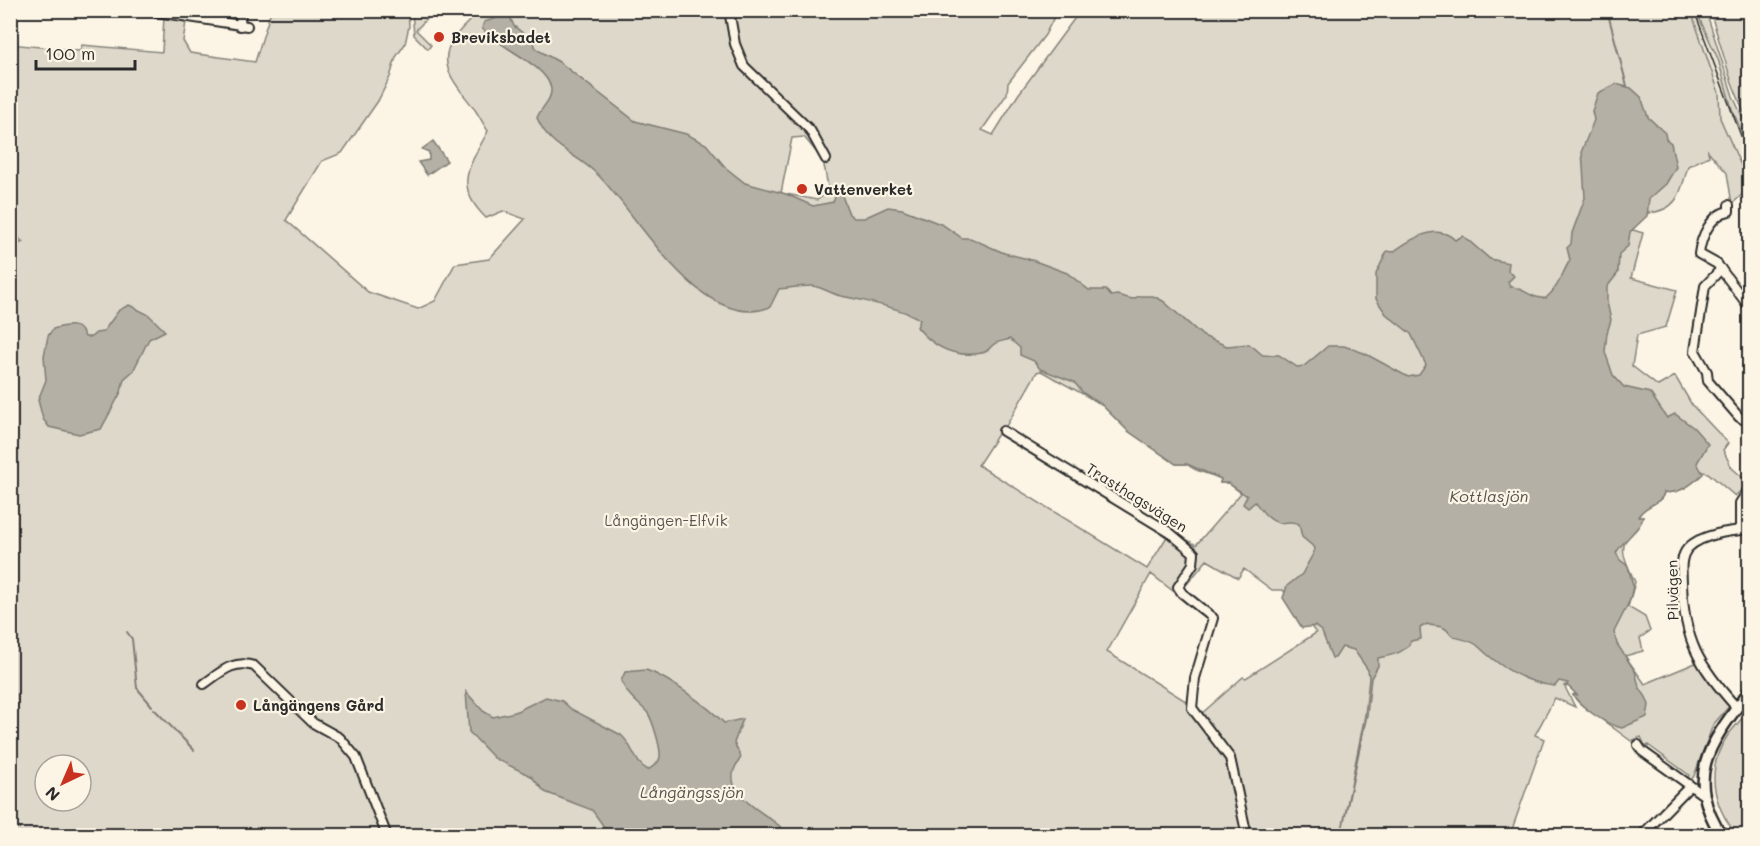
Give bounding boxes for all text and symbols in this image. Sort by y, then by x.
place label: Breviksbadet [451,27,551,47]
marker: Breviksbadet [432,30,446,44]
scale bar [36,33,135,71]
text: 100 m [45,41,95,65]
place label: Vattenverket [814,179,913,199]
marker: Vattenverket [795,182,809,196]
street label: Trasthagsvägen [1083,458,1191,536]
water label: Kottlasjön [1450,485,1529,506]
park label: Långängen-Elfvik [604,510,728,530]
street label: Pilvägen [1661,560,1683,620]
place label: Långängens Gård [253,695,384,715]
marker: Långängens Gård [234,698,248,712]
north arrow [33,753,93,813]
water label: Långängssjön [640,781,744,802]
text: N [41,782,64,806]

